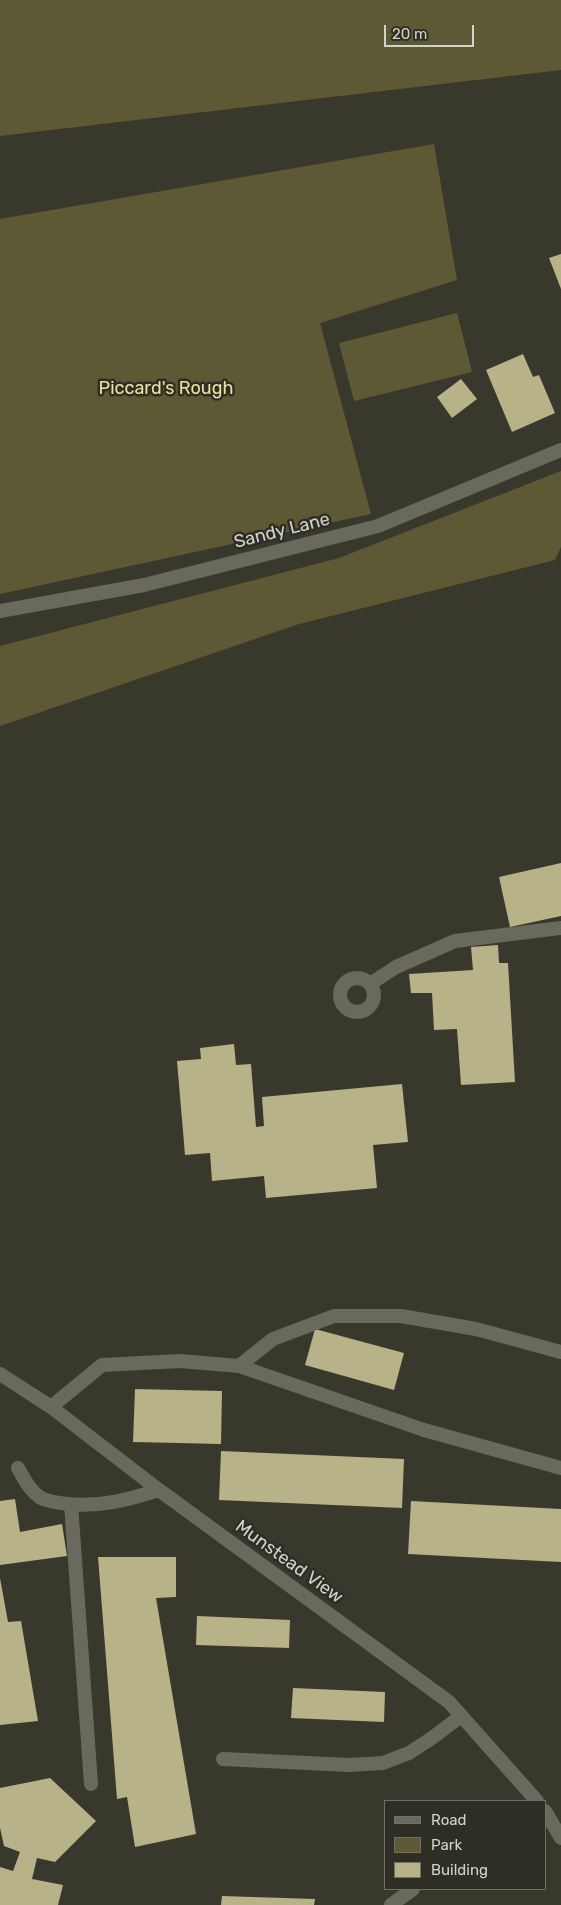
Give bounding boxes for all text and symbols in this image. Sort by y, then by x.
scale bar [386,15,476,47]
text: 20 m [392,25,427,43]
park label: Piccard's Rough [99,378,233,400]
street label: Sandy Lane [232,509,332,553]
street label: Munstead View [231,1516,347,1608]
legend [384,1800,546,1890]
text: Road [431,1811,467,1829]
text: Park [431,1836,462,1854]
text: Building [431,1861,488,1879]

